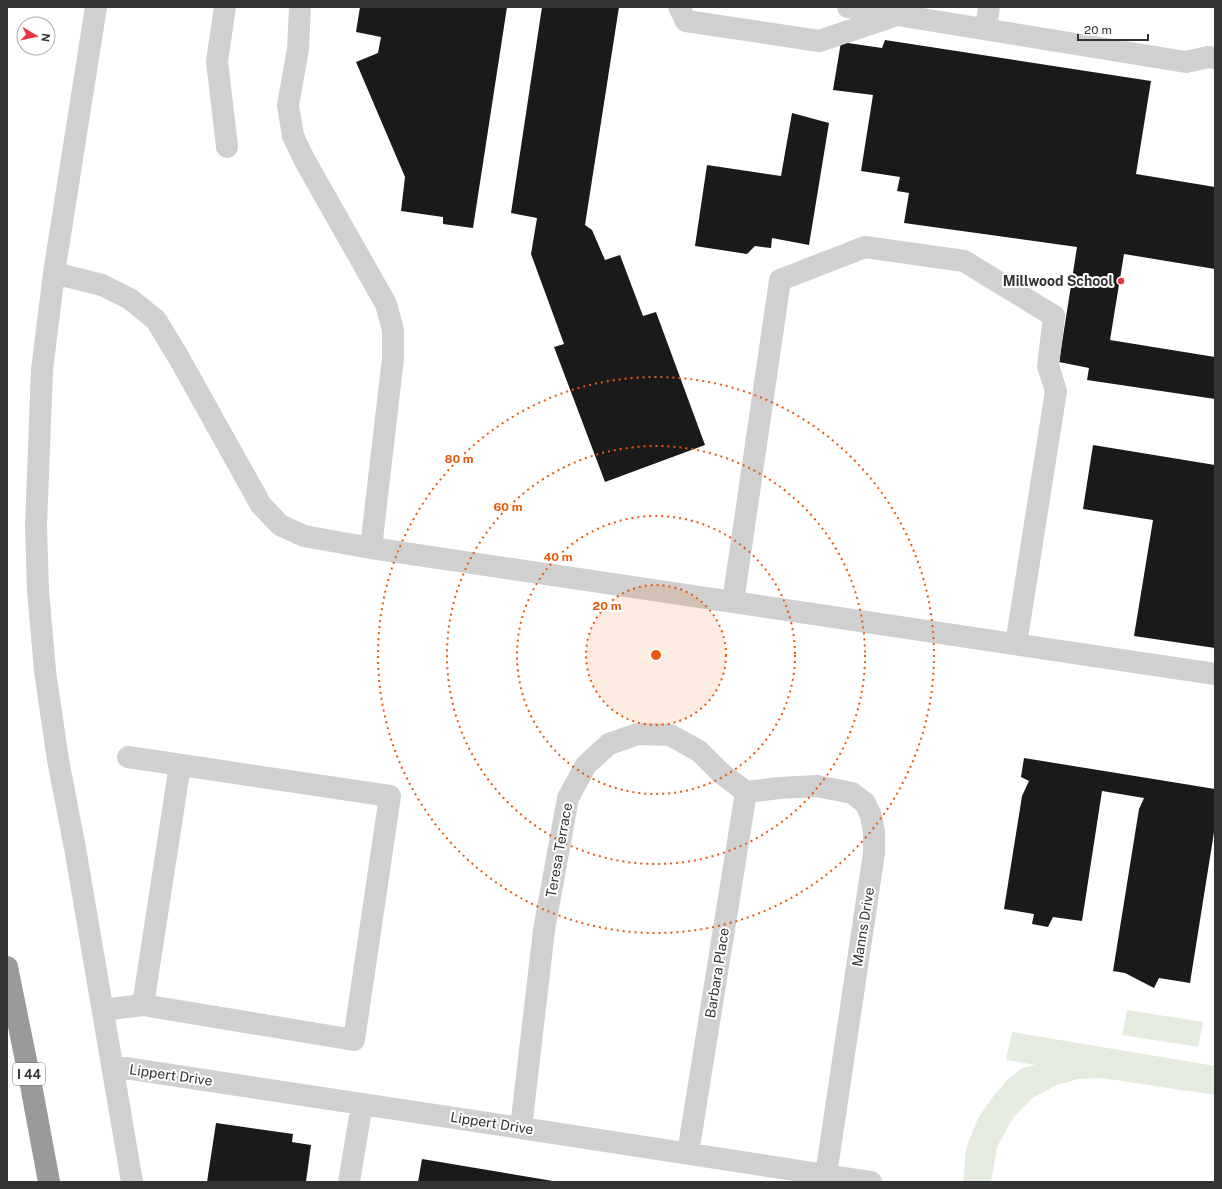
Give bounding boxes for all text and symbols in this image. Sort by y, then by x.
north arrow [16,16,56,56]
scale bar [1078,16,1148,42]
text: 20 m [1084,23,1112,37]
text: N [39,32,52,43]
place label: Millwood School [1003,273,1113,289]
marker: Millwood School [1116,276,1126,286]
text: 80 m [444,452,474,466]
text: 60 m [493,500,523,514]
text: 40 m [543,550,573,564]
text: 20 m [593,599,622,613]
centre of rings [649,648,663,662]
street label: Teresa Terrace [543,801,575,899]
street label: Manns Drive [849,886,877,968]
street label: Barbara Place [702,927,732,1019]
street label: Lippert Drive [128,1061,214,1089]
road number: I 44 [13,1063,45,1085]
street label: Lippert Drive [449,1109,535,1137]

